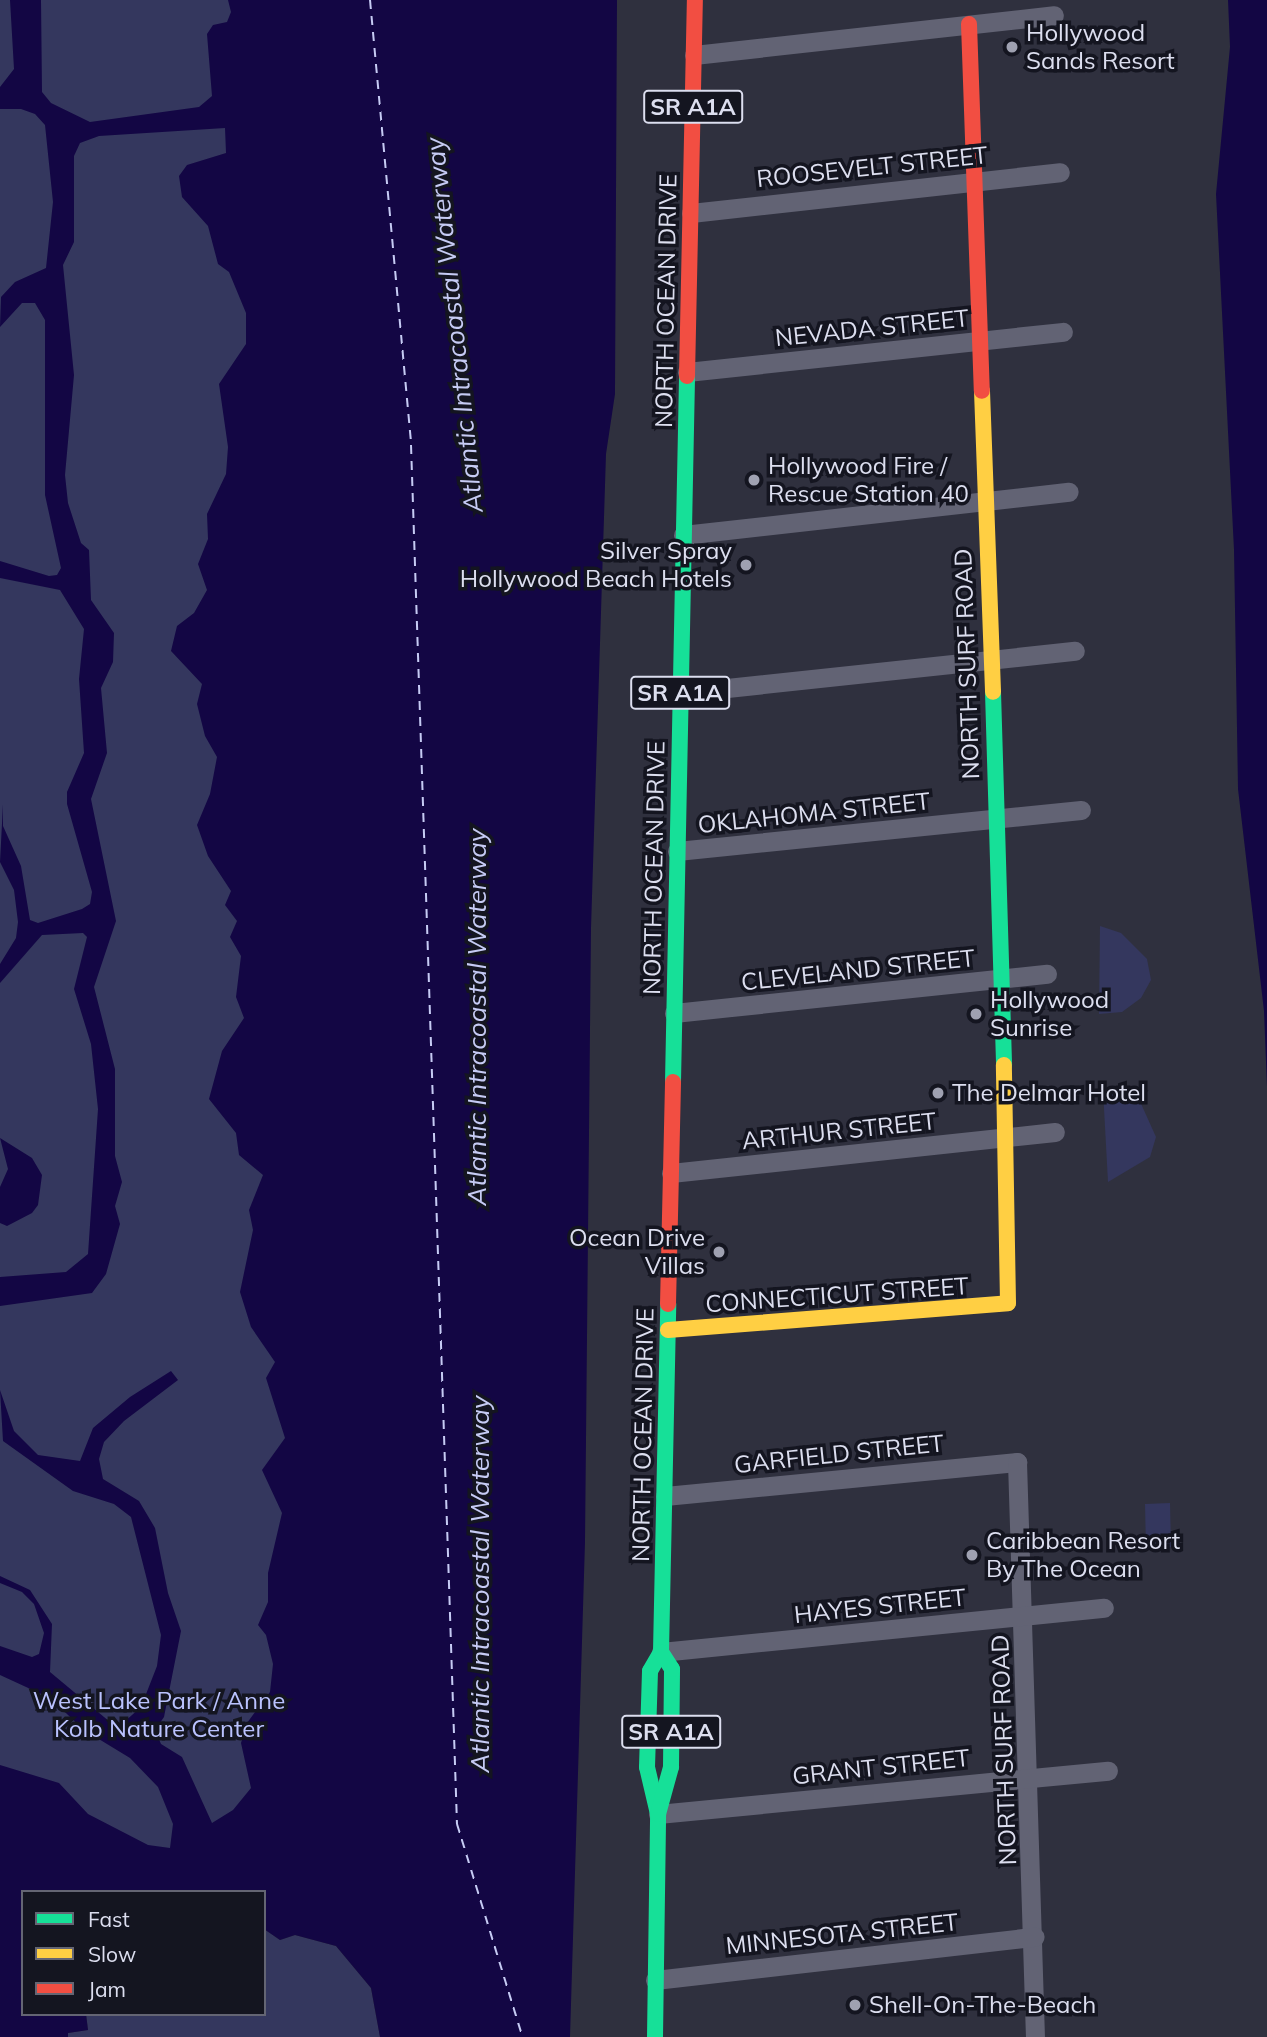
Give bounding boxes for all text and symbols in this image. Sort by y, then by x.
place label: Hollywood Sands Resort [1026,19,1175,75]
marker: Hollywood Sands Resort [1004,39,1020,55]
road number: SR A1A [642,88,744,127]
water label: Atlantic Intracoastal Waterway [419,136,489,514]
street label: ROOSEVELT STREET [755,141,989,193]
street label: NORTH OCEAN DRIVE [649,174,683,428]
street label: NEVADA STREET [774,304,970,352]
place label: Hollywood Fire / Rescue Station 40 [768,452,969,508]
marker: Hollywood Fire / Rescue Station 40 [746,472,762,488]
place label: Silver Spray Hollywood Beach Hotels [460,537,732,593]
street label: NORTH SURF ROAD [949,548,985,780]
marker: Silver Spray Hollywood Beach Hotels [738,557,754,573]
road number: SR A1A [629,674,731,712]
street label: NORTH OCEAN DRIVE [637,741,671,995]
street label: OKLAHOMA STREET [696,786,932,840]
water label: Atlantic Intracoastal Waterway [461,828,493,1206]
street label: CLEVELAND STREET [740,943,976,997]
place label: Hollywood Sunrise [990,986,1109,1042]
marker: Hollywood Sunrise [968,1006,984,1022]
place label: The Delmar Hotel [952,1079,1146,1107]
marker: The Delmar Hotel [930,1085,946,1101]
street label: ARTHUR STREET [740,1106,938,1156]
place label: Ocean Drive Villas [569,1224,705,1280]
marker: Ocean Drive Villas [711,1244,727,1260]
street label: CONNECTICUT STREET [704,1271,970,1319]
street label: NORTH OCEAN DRIVE [626,1308,660,1562]
water label: Atlantic Intracoastal Waterway [464,1395,496,1773]
street label: GARFIELD STREET [733,1429,945,1479]
place label: Caribbean Resort By The Ocean [986,1527,1180,1583]
marker: Caribbean Resort By The Ocean [964,1547,980,1563]
street label: HAYES STREET [793,1583,967,1629]
street label: NORTH SURF ROAD [986,1634,1022,1866]
park label: West Lake Park / Anne Kolb Nature Center [33,1687,285,1743]
road number: SR A1A [620,1712,722,1751]
street label: GRANT STREET [791,1743,971,1791]
legend [21,1890,266,2016]
text: Fast [88,1906,130,1932]
street label: MINNESOTA STREET [724,1907,960,1961]
text: Slow [88,1941,136,1967]
text: Jam [88,1976,126,2002]
place label: Shell-On-The-Beach [869,1991,1096,2019]
marker: Shell-On-The-Beach [847,1997,863,2013]

